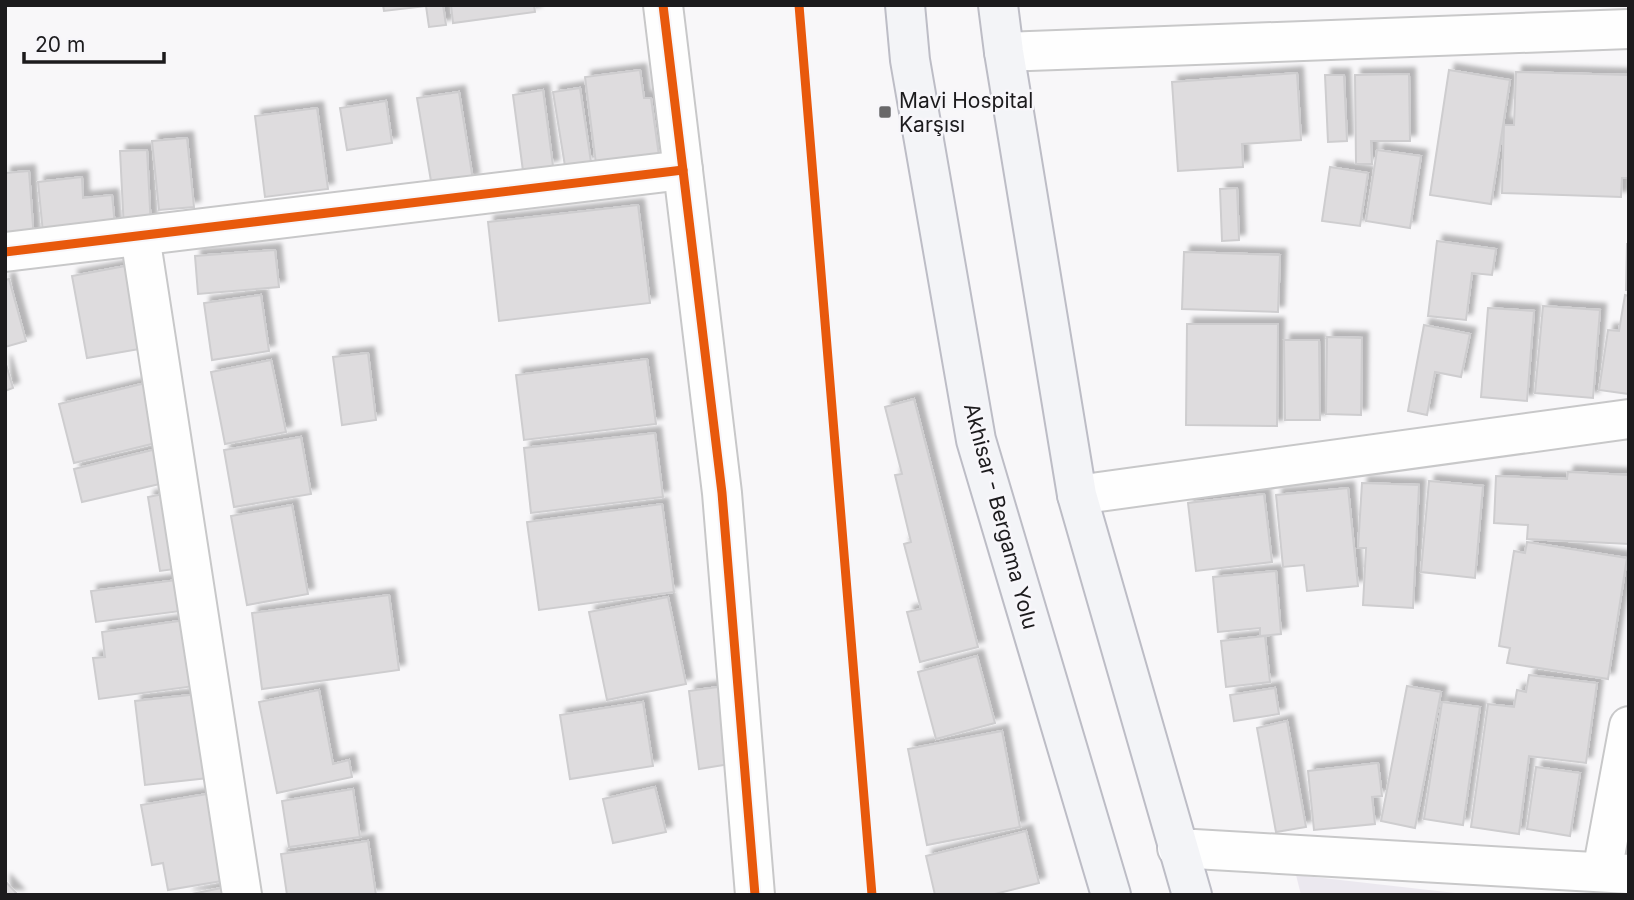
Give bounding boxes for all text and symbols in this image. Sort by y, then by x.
scale bar [24,21,164,65]
text: 20 m [35,32,85,57]
place label: Mavi Hospital Karşısı [899,88,1033,137]
marker: Mavi Hospital Karşısı [877,104,893,120]
street label: Akhisar - Bergama Yolu [959,400,1043,632]

